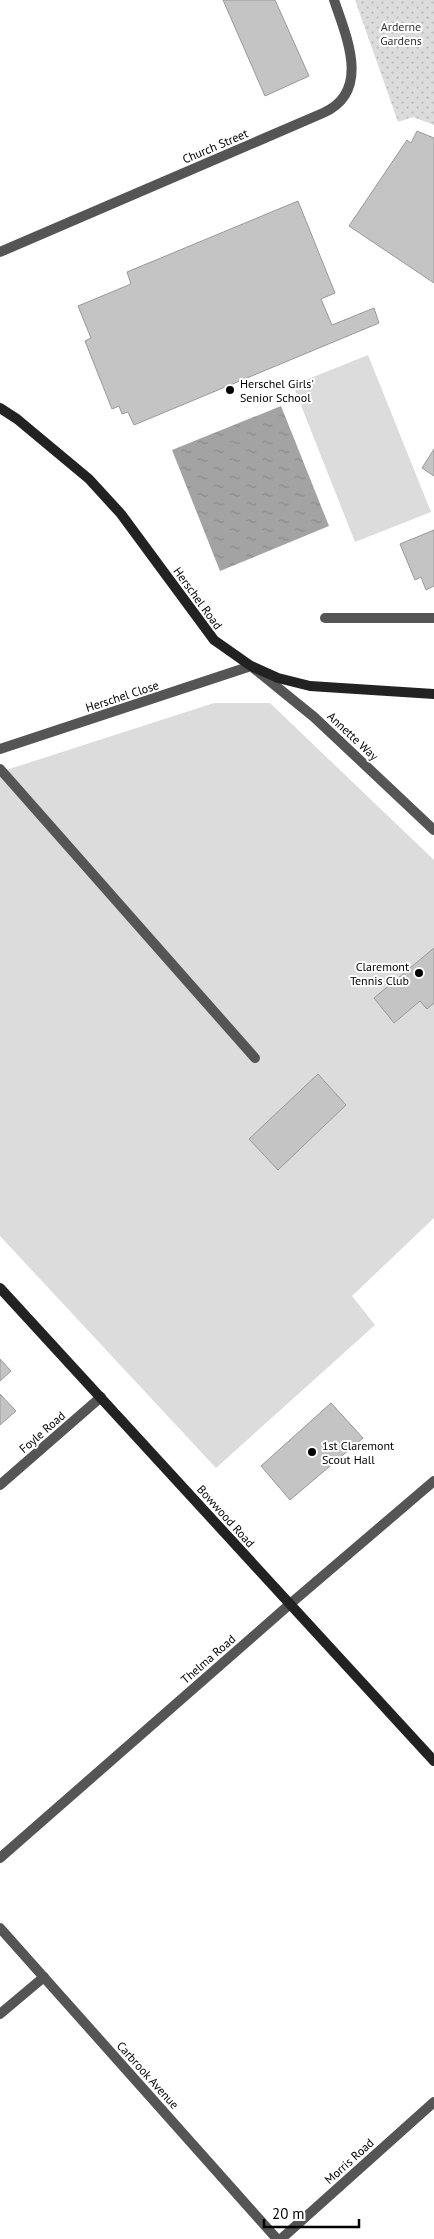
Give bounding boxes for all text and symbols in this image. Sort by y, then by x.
park label: Arderne Gardens [380,19,422,48]
street label: Church Street [180,125,250,167]
place label: Herschel Girls' Senior School [240,376,314,405]
marker: Herschel Girls' Senior School [224,384,236,396]
street label: Herschel Road [170,564,226,632]
street label: Herschel Close [84,677,160,715]
street label: Annette Way [324,709,382,764]
place label: Claremont Tennis Club [350,959,409,988]
marker: Claremont Tennis Club [413,967,425,979]
street label: Foyle Road [16,1408,68,1456]
place label: 1st Claremont Scout Hall [322,1438,394,1467]
marker: 1st Claremont Scout Hall [306,1446,318,1458]
street label: Bowwood Road [194,1482,258,1550]
street label: Thelma Road [178,1631,238,1687]
street label: Carbrook Avenue [114,2038,182,2112]
street label: Morris Road [321,2135,377,2187]
scale bar [264,2196,359,2228]
text: 20 m [272,2204,305,2223]

